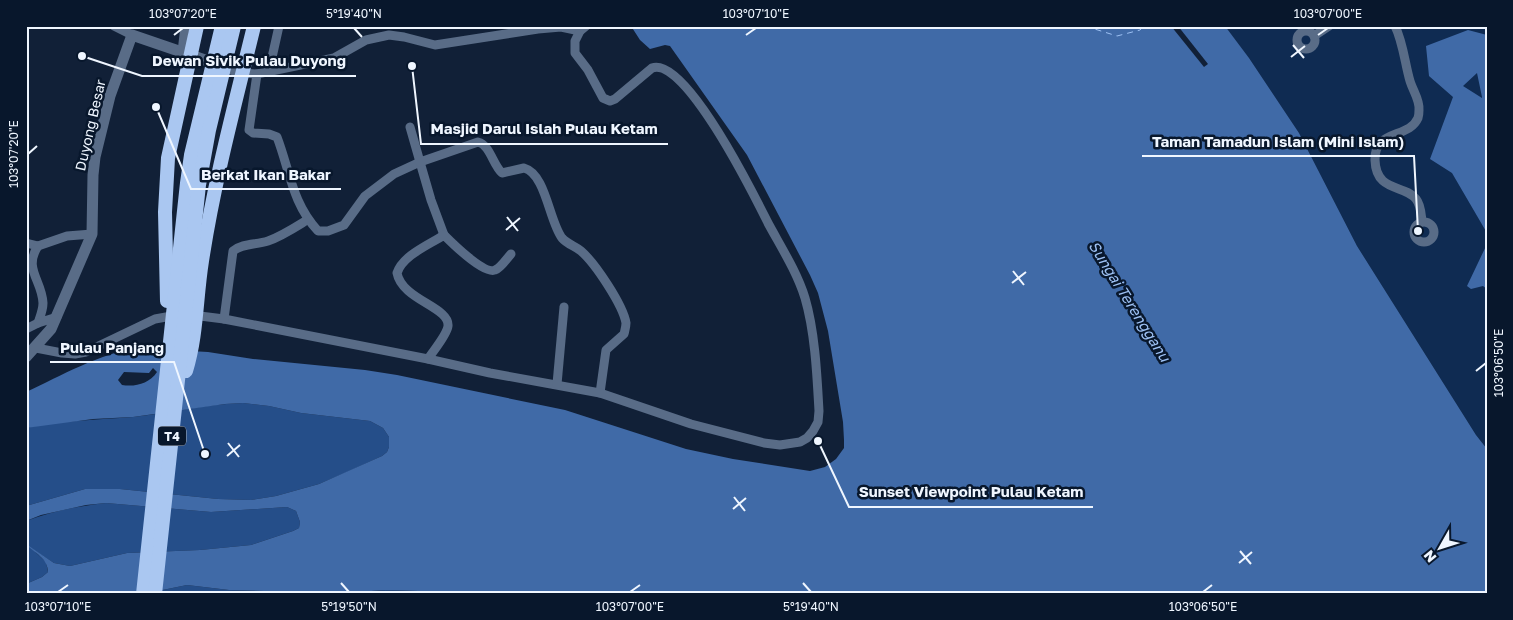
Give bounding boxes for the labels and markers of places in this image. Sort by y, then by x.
callout: Dewan Sivik Pulau Duyong [142,46,356,76]
callout: Masjid Darul Islah Pulau Ketam [421,114,668,144]
callout: Taman Tamadun Islam (Mini Islam) [1142,126,1414,156]
callout: Berkat Ikan Bakar [191,159,341,189]
callout: Pulau Panjang [50,332,174,362]
callout: Sunset Viewpoint Pulau Ketam [849,477,1093,507]

